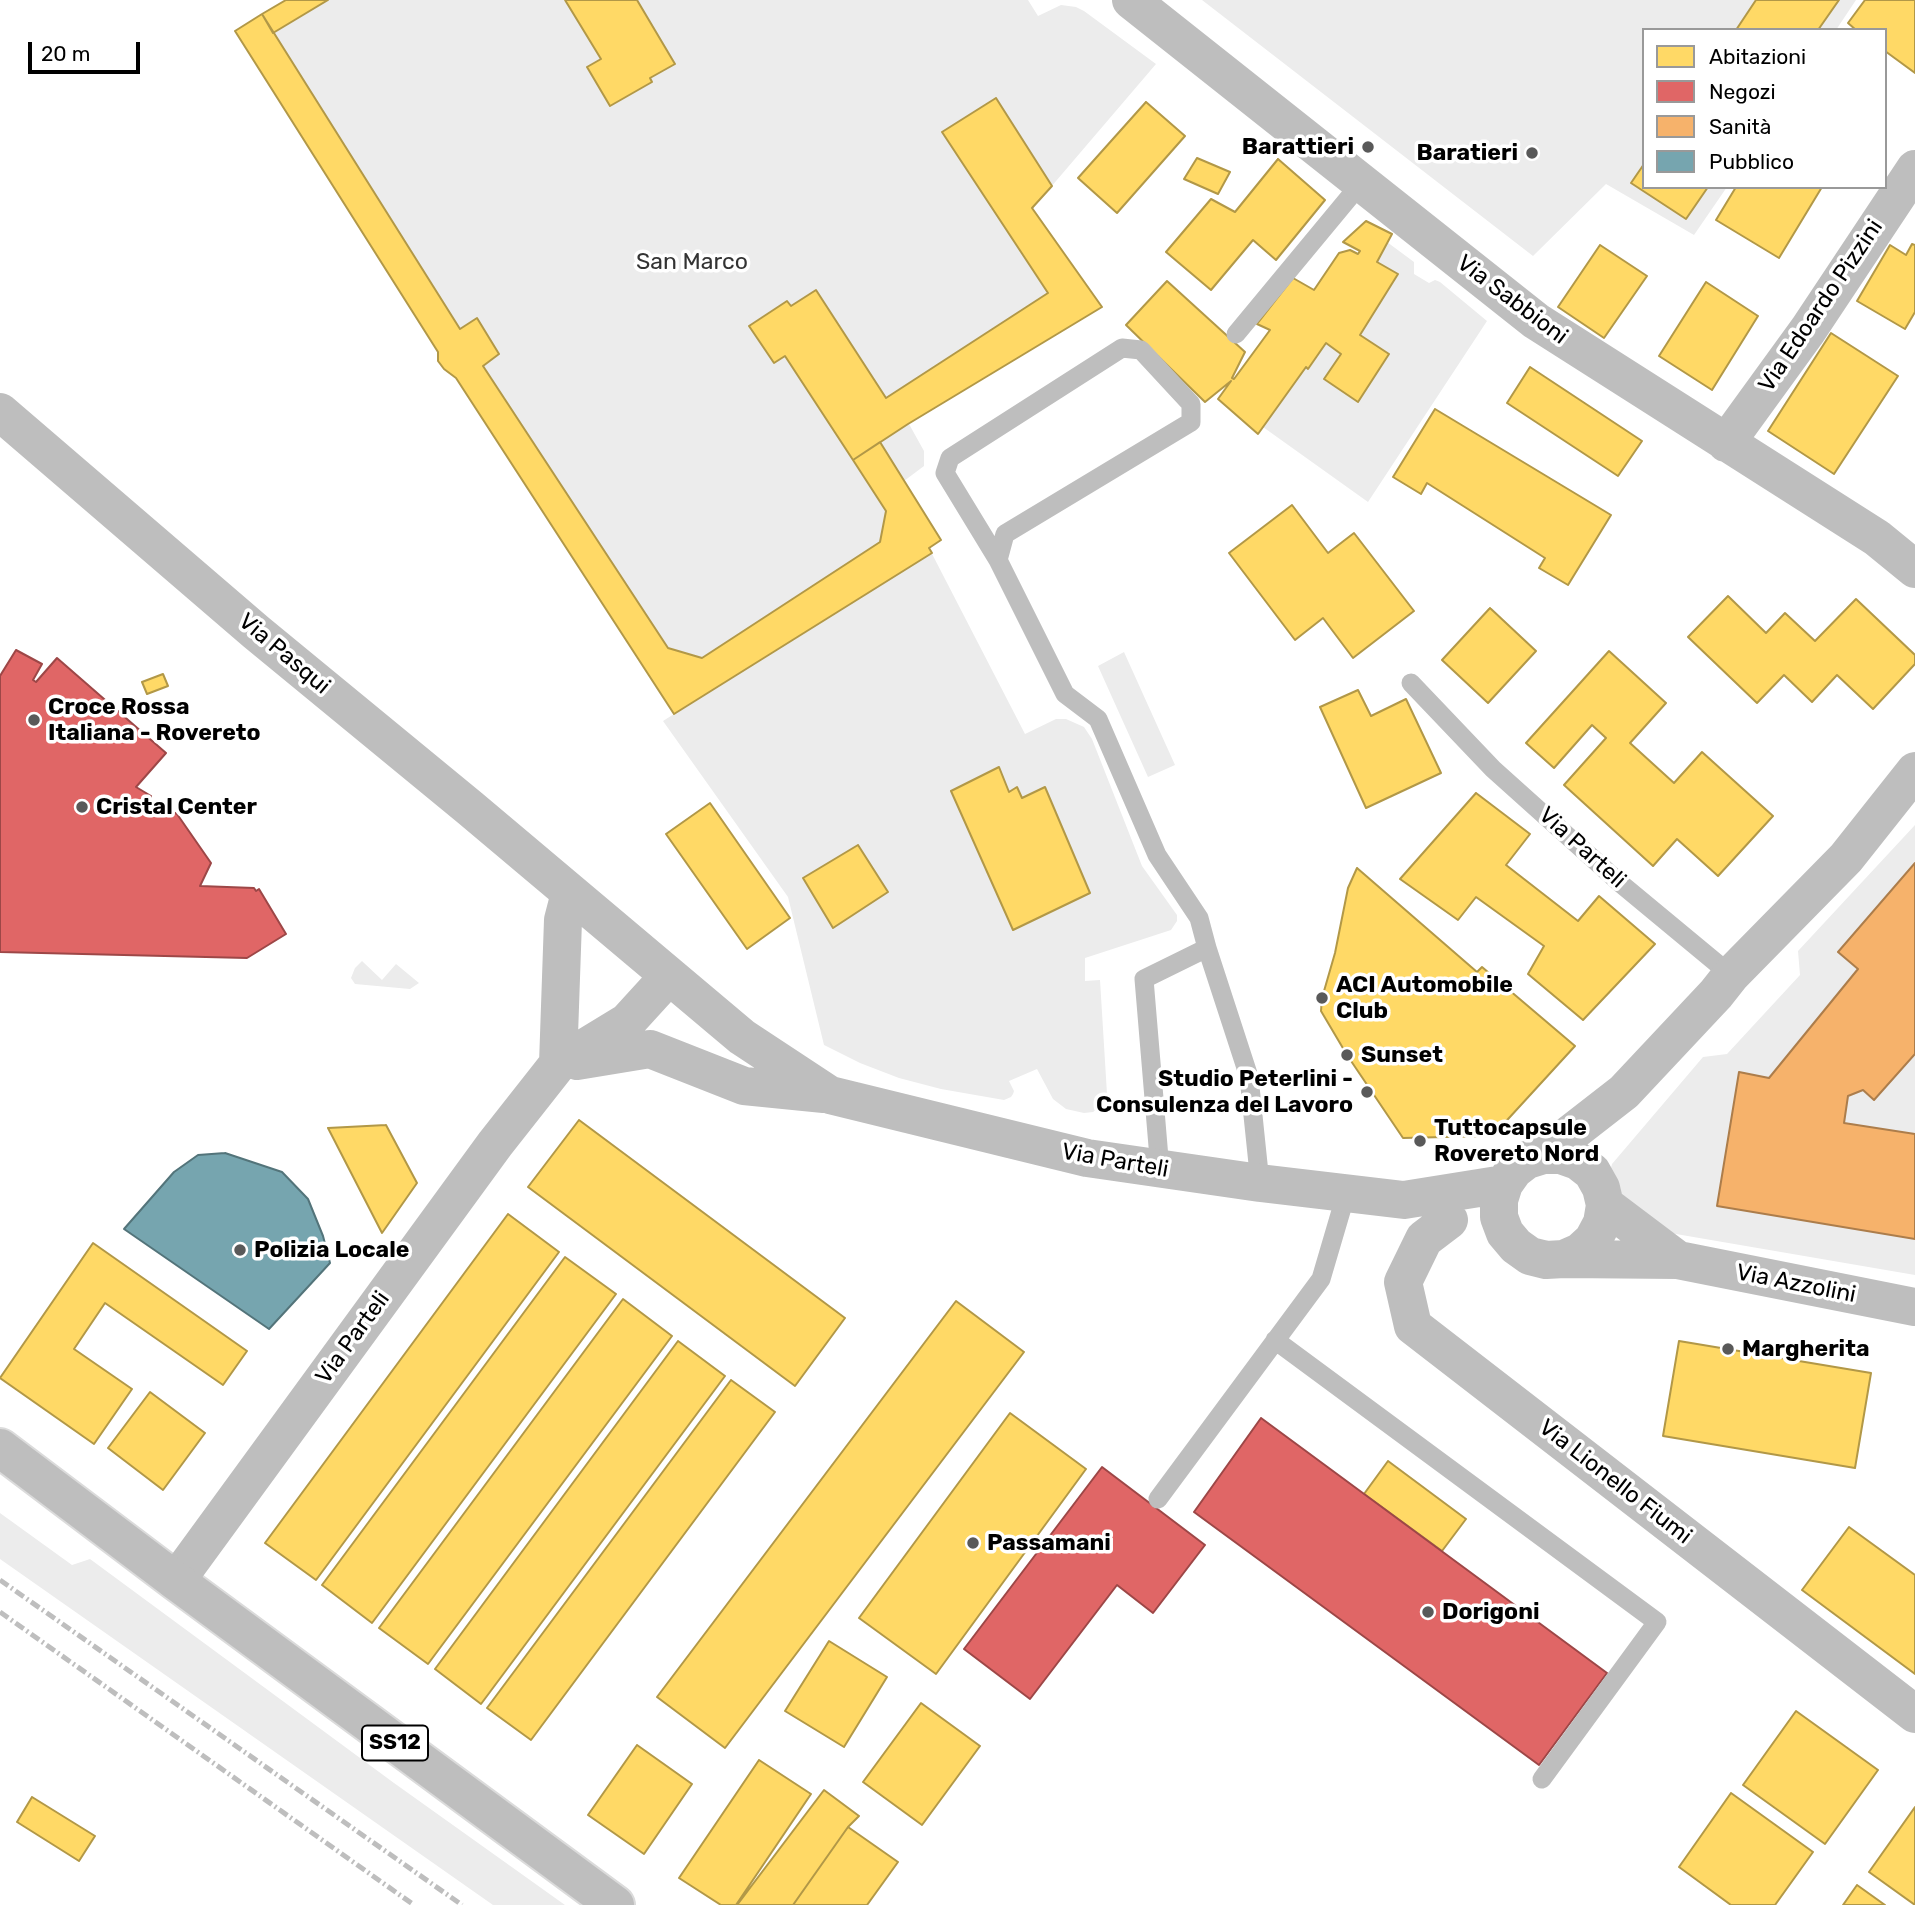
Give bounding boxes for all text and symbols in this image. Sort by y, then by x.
scale bar [32,28,144,72]
legend [1642,28,1887,189]
text: 20 m [41,41,90,66]
text: Abitazioni [1709,44,1806,69]
text: Negozi [1709,79,1776,104]
text: Sanità [1709,114,1771,139]
place label: Barattieri [1242,133,1354,161]
marker: Barattieri [1360,139,1376,155]
place label: Baratieri [1417,139,1518,167]
marker: Baratieri [1524,145,1540,161]
text: Pubblico [1709,149,1794,174]
street label: Via Edoardo Pizzini [1753,215,1889,397]
park label: San Marco [636,248,748,276]
street label: Via Sabbioni [1451,249,1573,351]
street label: Via Pasqui [233,608,335,700]
place label: Croce Rossa Italiana - Rovereto [48,693,261,747]
marker: Croce Rossa Italiana - Rovereto [26,712,42,728]
place label: Cristal Center [96,793,257,821]
marker: Cristal Center [74,799,90,815]
street label: Via Parteli [1533,802,1631,894]
place label: ACI Automobile Club [1336,971,1513,1025]
marker: ACI Automobile Club [1314,990,1330,1006]
place label: Sunset [1361,1041,1443,1069]
marker: Sunset [1339,1047,1355,1063]
place label: Studio Peterlini - Consulenza del Lavoro [1096,1065,1353,1119]
marker: Studio Peterlini - Consulenza del Lavoro [1359,1084,1375,1100]
place label: Tuttocapsule Rovereto Nord [1434,1114,1599,1168]
marker: Tuttocapsule Rovereto Nord [1412,1133,1428,1149]
street label: Via Parteli [1059,1138,1171,1184]
place label: Polizia Locale [254,1236,409,1264]
marker: Polizia Locale [232,1242,248,1258]
street label: Via Azzolini [1734,1259,1858,1309]
street label: Via Parteli [310,1286,396,1390]
place label: Margherita [1742,1335,1869,1363]
marker: Margherita [1720,1341,1736,1357]
street label: Via Lionello Fiumi [1533,1414,1697,1550]
place label: Passamani [987,1529,1111,1557]
marker: Passamani [965,1535,981,1551]
place label: Dorigoni [1442,1598,1540,1626]
marker: Dorigoni [1420,1604,1436,1620]
road number: SS12 [362,1726,428,1760]

